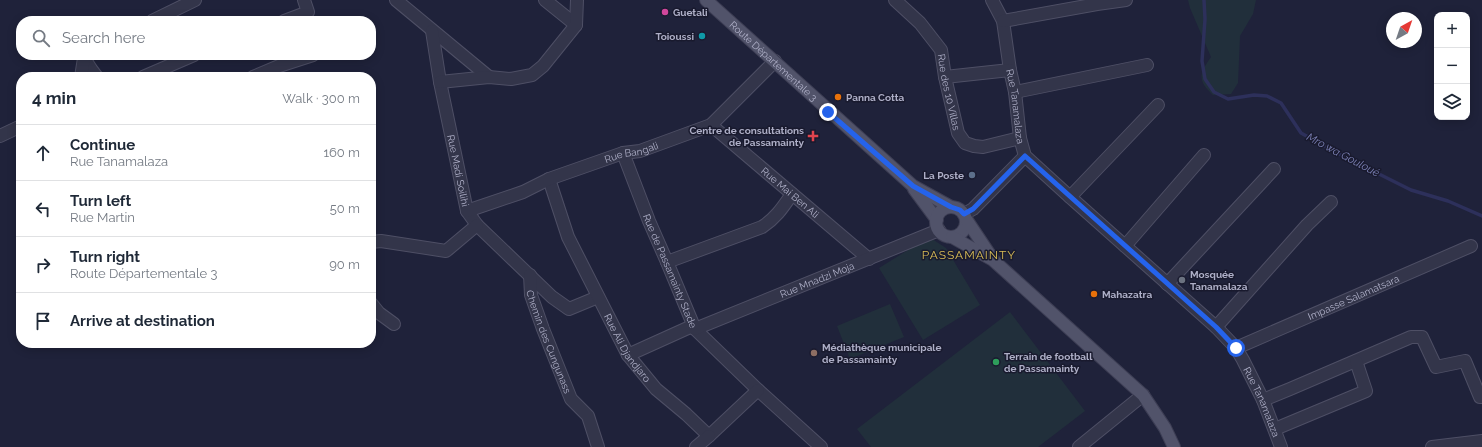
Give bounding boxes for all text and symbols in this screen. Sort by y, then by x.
marker: Guetali [660,7,670,17]
place label: Guetali [673,7,708,18]
north arrow [1386,12,1422,48]
map controls [1434,12,1470,120]
button: + [1434,12,1470,48]
search box [16,16,376,60]
street label: Route Départementale 3 [728,19,820,103]
icon: search [30,27,52,49]
text: Search here [62,29,145,47]
place label: Toioussi [656,31,694,42]
marker: Toioussi [697,31,707,41]
button: − [1434,48,1470,84]
street label: Rue des 10 Villas [936,53,963,131]
street label: Rue Tanamalaza [1004,68,1027,145]
button: layers [1434,84,1470,120]
text: 4 min [32,88,76,108]
text: Walk · 300 m [282,91,360,106]
marker: Panna Cotta [833,92,843,102]
place label: Panna Cotta [846,92,905,103]
route end [819,103,837,121]
place label: Centre de consultations de Passamainty [689,125,804,148]
marker: Centre de consultations de Passamainty [807,130,819,142]
water label: Mro wa Gouloué [1304,130,1382,180]
street label: Rue Madi Soilihi [446,134,471,207]
text: Continue [70,136,135,154]
street label: Rue Bangali [603,139,660,165]
icon: ahead [32,142,54,164]
text: 160 m [323,145,360,160]
text: Rue Tanamalaza [70,154,168,169]
street label: Rue Mai Ben Ali [759,165,821,220]
place label: La Poste [923,170,964,181]
marker: La Poste [967,170,977,180]
text: Turn left [70,192,131,210]
icon: left [32,198,54,220]
text: 50 m [330,201,360,216]
text: Rue Martin [70,210,135,225]
street label: Rue de Passamainty Stade [641,212,699,330]
text: Turn right [70,248,140,266]
district label: PASSAMAINTY [922,248,1016,262]
icon: right [32,254,54,276]
text: 90 m [329,257,360,272]
street label: Rue Mnadzi Moja [778,260,856,300]
text: Route Départementale 3 [70,266,217,281]
place label: Mosquée Tanamalaza [1190,269,1248,292]
street label: Impasse Salamatsara [1306,272,1401,322]
marker: Mosquée Tanamalaza [1177,275,1187,285]
marker: Mahazatra [1089,289,1099,299]
place label: Mahazatra [1102,289,1152,300]
street label: Chemin des Cungunass [525,290,574,395]
icon: arrive [32,310,54,332]
text: Arrive at destination [70,312,215,330]
street label: Rue Ali Djandjaro [602,312,653,384]
route start [1227,339,1245,357]
place label: Médiathèque municipale de Passamainty [822,342,942,365]
marker: Médiathèque municipale de Passamainty [809,348,819,358]
place label: Terrain de football de Passamainty [1004,351,1093,374]
marker: Terrain de football de Passamainty [991,357,1001,367]
street label: Rue Tanamalaza [1242,365,1282,438]

